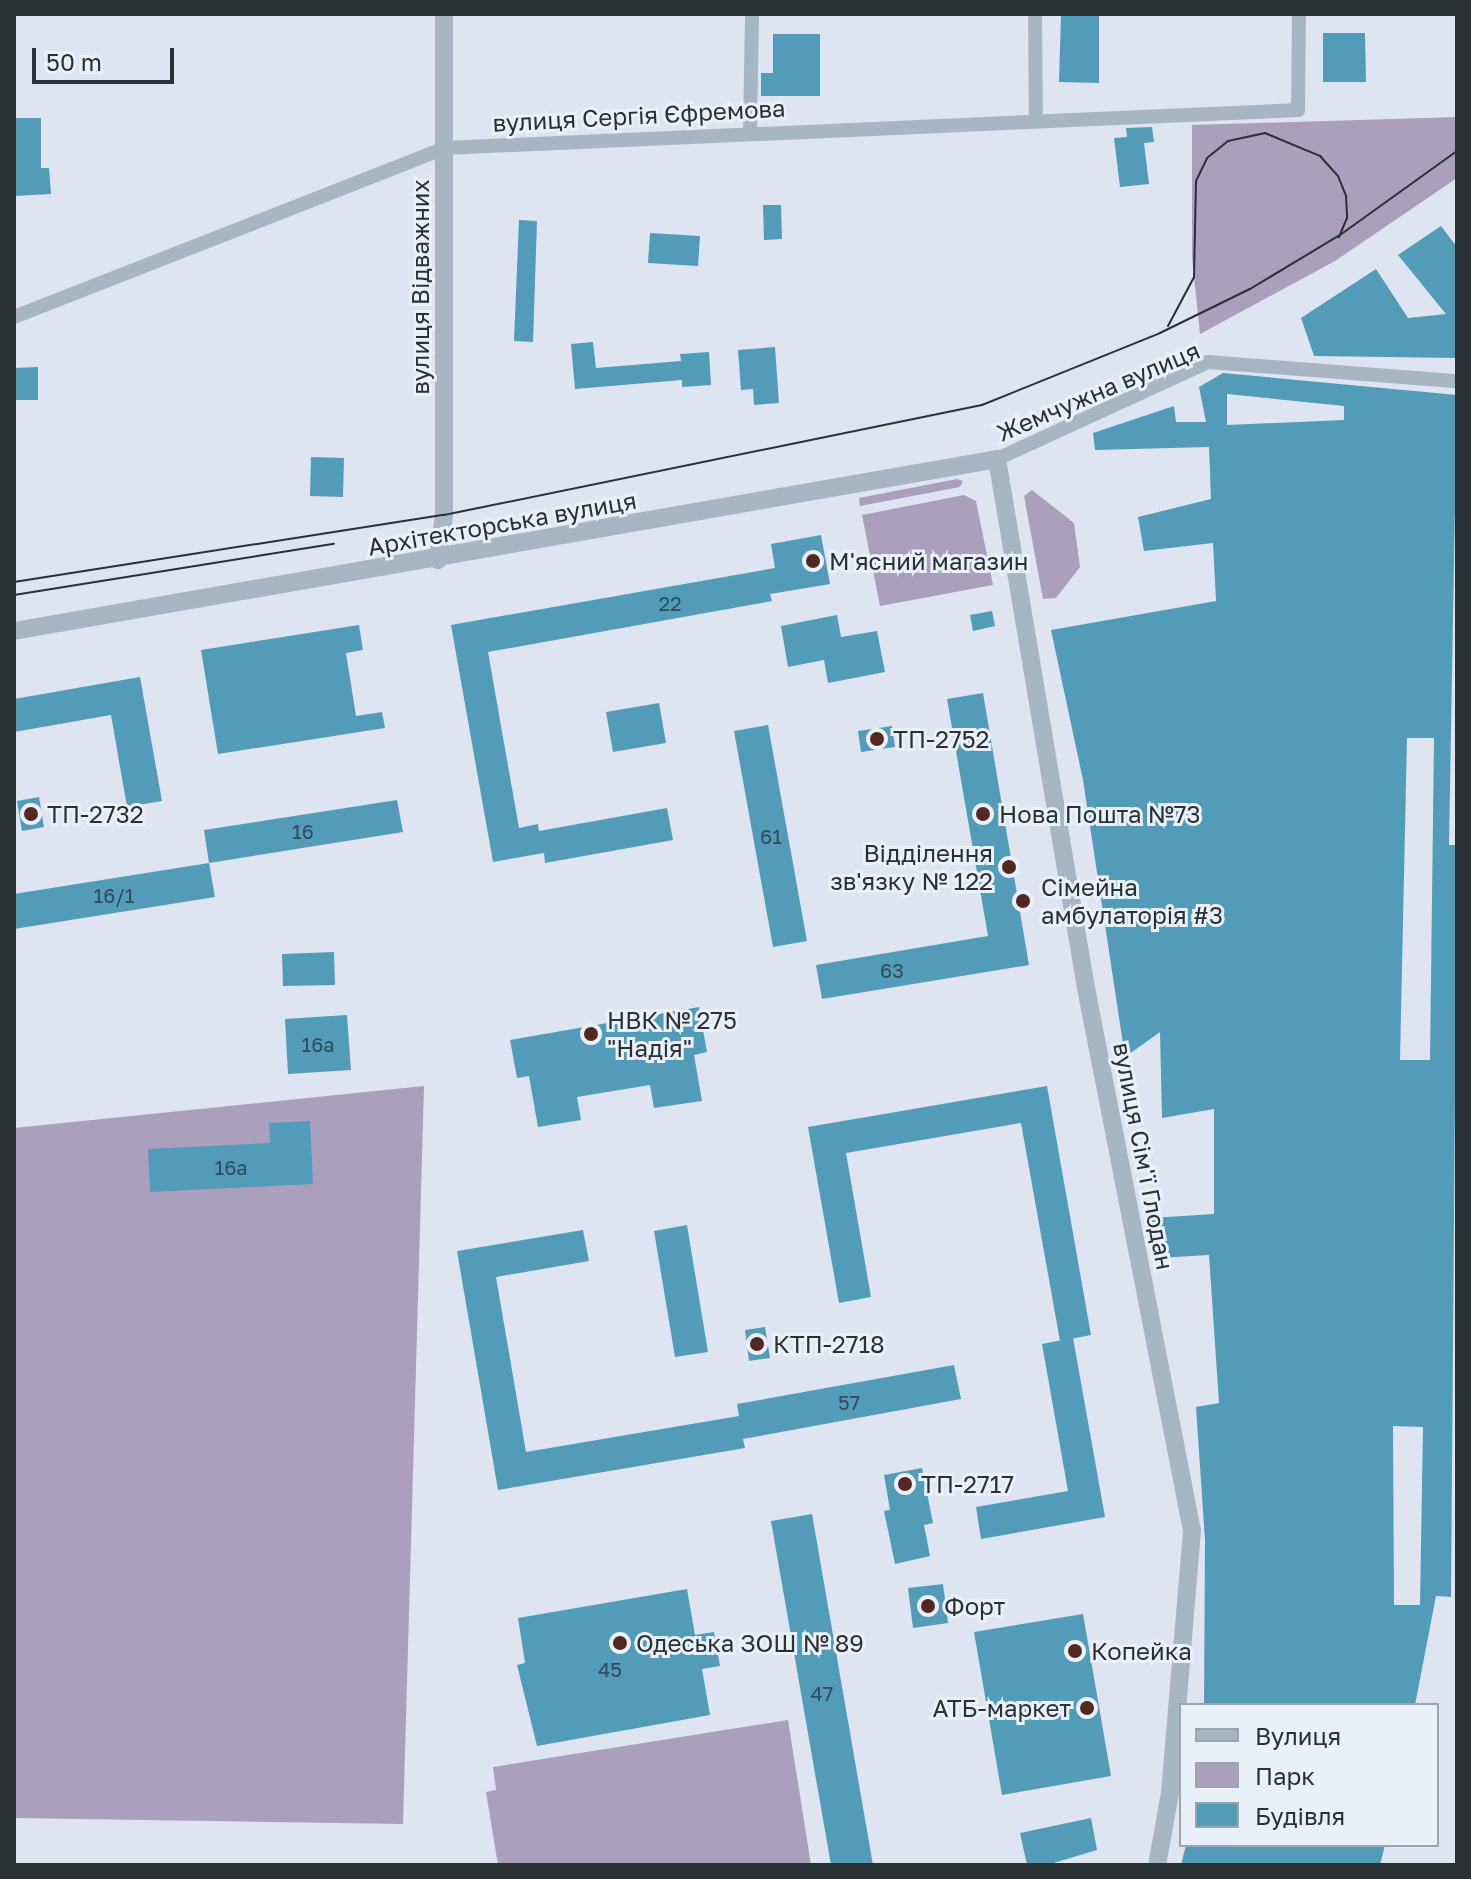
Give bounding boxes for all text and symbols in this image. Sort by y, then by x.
scale bar [36,32,178,82]
text: 50 m [46,47,102,76]
street label: вулиця Сергія Єфремова [492,93,786,137]
street label: вулиця Відважних [406,179,434,395]
street label: Жемчужна вулиця [992,335,1204,447]
street label: Архітекторська вулиця [365,485,639,561]
place label: М'ясний магазин [829,547,1028,575]
marker: М'ясний магазин [804,552,822,570]
house number: 22 [658,591,682,615]
place label: ТП-2752 [893,725,989,753]
marker: ТП-2752 [868,730,886,748]
place label: ТП-2732 [47,800,144,828]
place label: Нова Пошта №73 [999,800,1200,828]
marker: ТП-2732 [22,805,40,823]
marker: Нова Пошта №73 [974,805,992,823]
house number: 16 [292,819,314,843]
house number: 61 [760,824,782,848]
place label: Відділення зв'язку № 122 [830,839,993,895]
marker: Відділення зв'язку № 122 [1000,858,1018,876]
place label: Сімейна амбулаторія #3 [1041,873,1223,929]
house number: 16/1 [93,883,135,907]
marker: Сімейна амбулаторія #3 [1012,890,1034,912]
house number: 63 [880,958,904,982]
place label: НВК № 275 "Надія" [607,1006,737,1062]
marker: НВК № 275 "Надія" [582,1025,600,1043]
house number: 16а [301,1032,335,1056]
street label: вулиця Сім'ї Глодан [1108,1040,1180,1272]
house number: 16а [214,1155,248,1179]
place label: КТП-2718 [773,1330,885,1358]
marker: КТП-2718 [748,1335,766,1353]
house number: 57 [838,1390,860,1414]
place label: ТП-2717 [921,1470,1014,1498]
marker: ТП-2717 [896,1475,914,1493]
place label: Форт [944,1592,1005,1620]
marker: Форт [919,1597,937,1615]
place label: Одеська ЗОШ № 89 [636,1629,864,1657]
marker: Одеська ЗОШ № 89 [611,1634,629,1652]
place label: Копейка [1091,1637,1192,1665]
marker: Копейка [1066,1642,1084,1660]
house number: 45 [598,1657,622,1681]
house number: 47 [811,1681,833,1705]
place label: АТБ-маркет [933,1694,1071,1722]
marker: АТБ-маркет [1078,1699,1096,1717]
legend [1179,1703,1439,1847]
text: Вулиця [1255,1721,1341,1750]
text: Парк [1255,1761,1315,1790]
text: Будівля [1255,1801,1345,1830]

